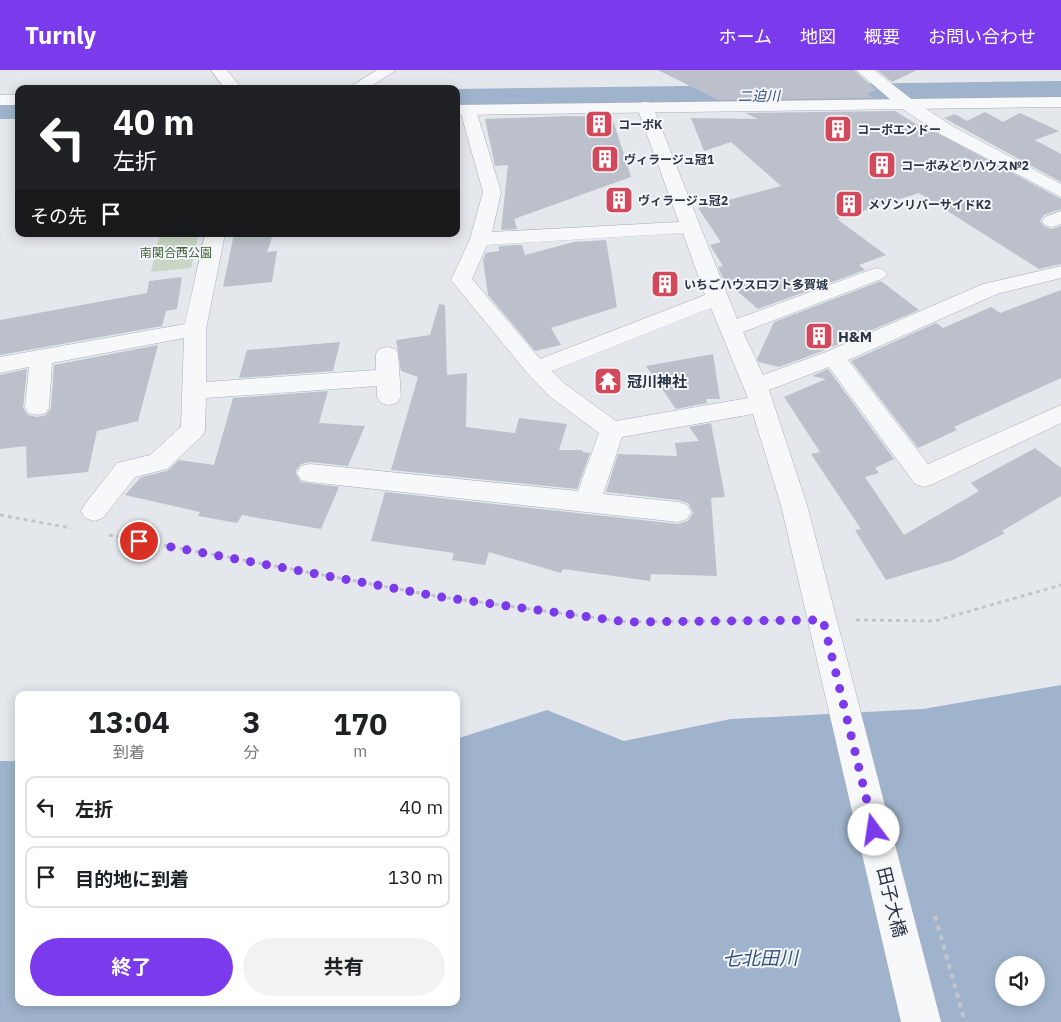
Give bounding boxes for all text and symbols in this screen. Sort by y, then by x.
text: Turnly [25,19,96,51]
text: ホーム [719,25,772,48]
text: 地図 [800,25,836,48]
text: 概要 [864,25,900,48]
text: お問い合わせ [928,25,1036,48]
water label: 二迫川 [738,87,782,105]
text: 40 m [113,99,195,145]
icon: left [30,105,95,170]
building icon: コーポK [584,109,614,139]
building icon: コーポエンドー [823,114,853,144]
place label: コーポK [618,117,663,132]
place label: コーポエンドー [857,122,941,137]
building icon: ヴィラージュ冠1 [590,144,620,174]
text: 左折 [113,146,157,175]
building icon: コーポみどりハウス№2 [867,150,897,180]
place label: ヴィラージュ冠1 [624,152,714,167]
place label: コーポみどりハウス№2 [901,158,1029,173]
building icon: ヴィラージュ冠2 [604,185,634,215]
building icon: メゾンリバーサイドK2 [834,189,864,219]
place label: ヴィラージュ冠2 [638,193,728,208]
place label: メゾンリバーサイドK2 [868,197,991,212]
icon: arrive [97,200,125,228]
text: その先 [30,204,87,228]
park label: 南関合西公園 [140,245,212,260]
building icon: いちごハウスロフト多賀城 [650,269,680,299]
place label: いちごハウスロフト多賀城 [684,277,828,292]
building icon: H&M [804,321,834,351]
place label: H&M [838,327,872,346]
temple icon: 冠川神社 [593,366,623,396]
place label: 冠川神社 [627,372,687,391]
pin [118,520,160,562]
icon: arrive [125,527,153,555]
text: 13:04 [88,702,170,741]
text: 3 [242,702,260,741]
text: 170 [333,704,387,743]
text: m [353,741,367,761]
text: 到着 [113,742,145,762]
text: 分 [243,742,259,762]
icon: left [32,793,60,821]
text: 40 m [399,795,443,819]
text: 左折 [75,797,113,821]
position arrow [847,803,899,855]
icon: arrive [32,863,60,891]
street label: 田子大橋 [872,864,912,940]
text: 130 m [388,865,443,889]
text: 目的地に到着 [75,867,189,891]
button: 終了 [30,938,233,996]
button: 共有 [243,938,445,996]
water label: 七北田川 [722,945,800,971]
map controls [995,956,1045,1006]
button: sound [995,956,1045,1006]

